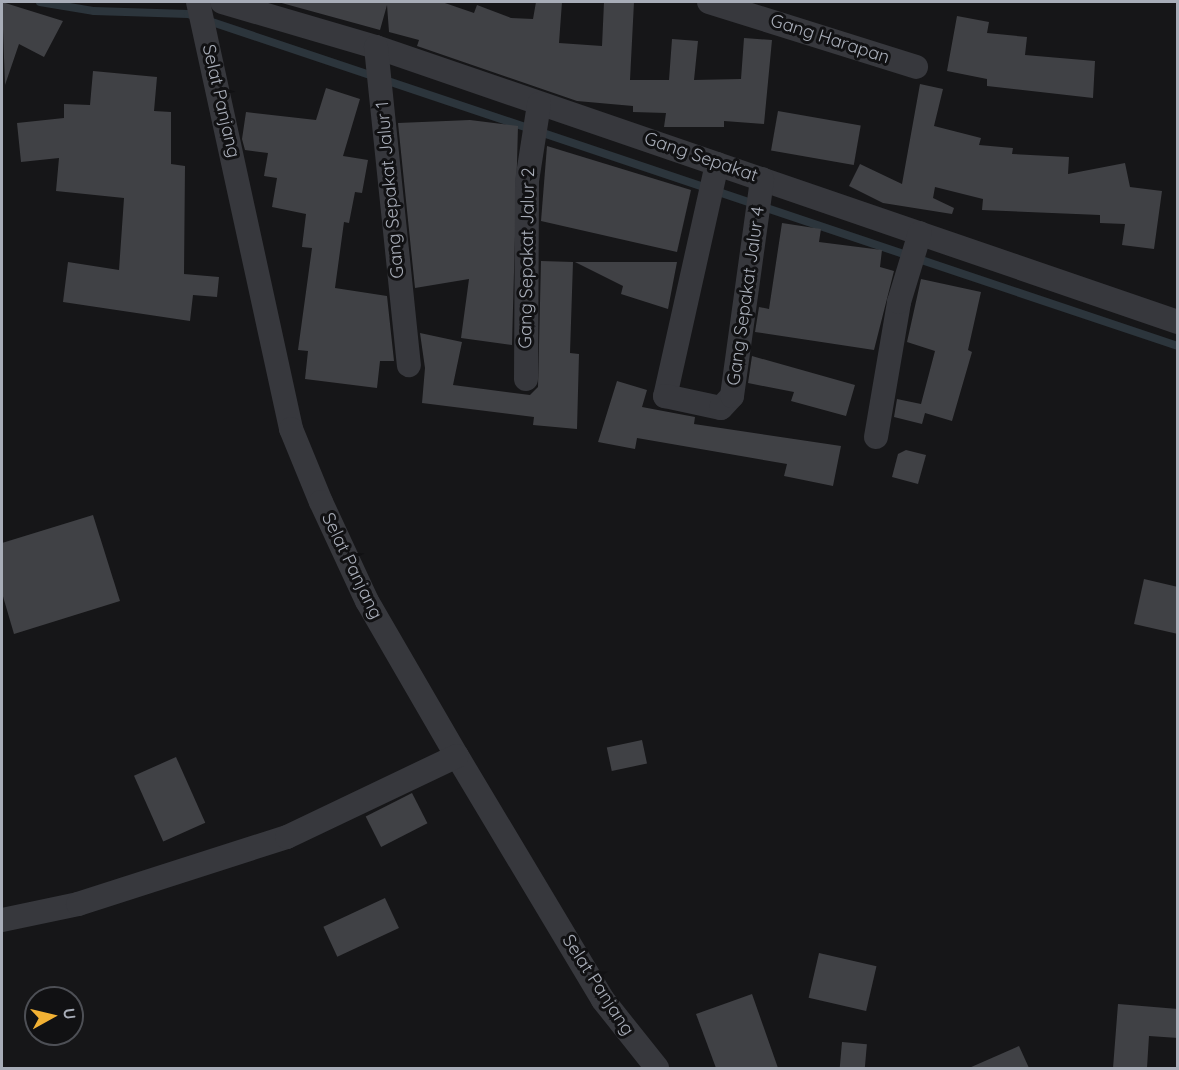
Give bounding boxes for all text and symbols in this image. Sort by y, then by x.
street label: Gang Harapan [768,10,892,68]
street label: Selat Panjang [197,42,245,160]
street label: Gang Sepakat Jalur 1 [371,100,409,280]
street label: Gang Sepakat [641,127,761,187]
street label: Gang Sepakat Jalur 2 [515,167,539,349]
street label: Gang Sepakat Jalur 4 [723,205,769,387]
street label: Selat Panjang [317,509,387,623]
street label: Selat Panjang [557,931,639,1039]
north arrow [24,986,84,1046]
text: U [59,1007,81,1021]

